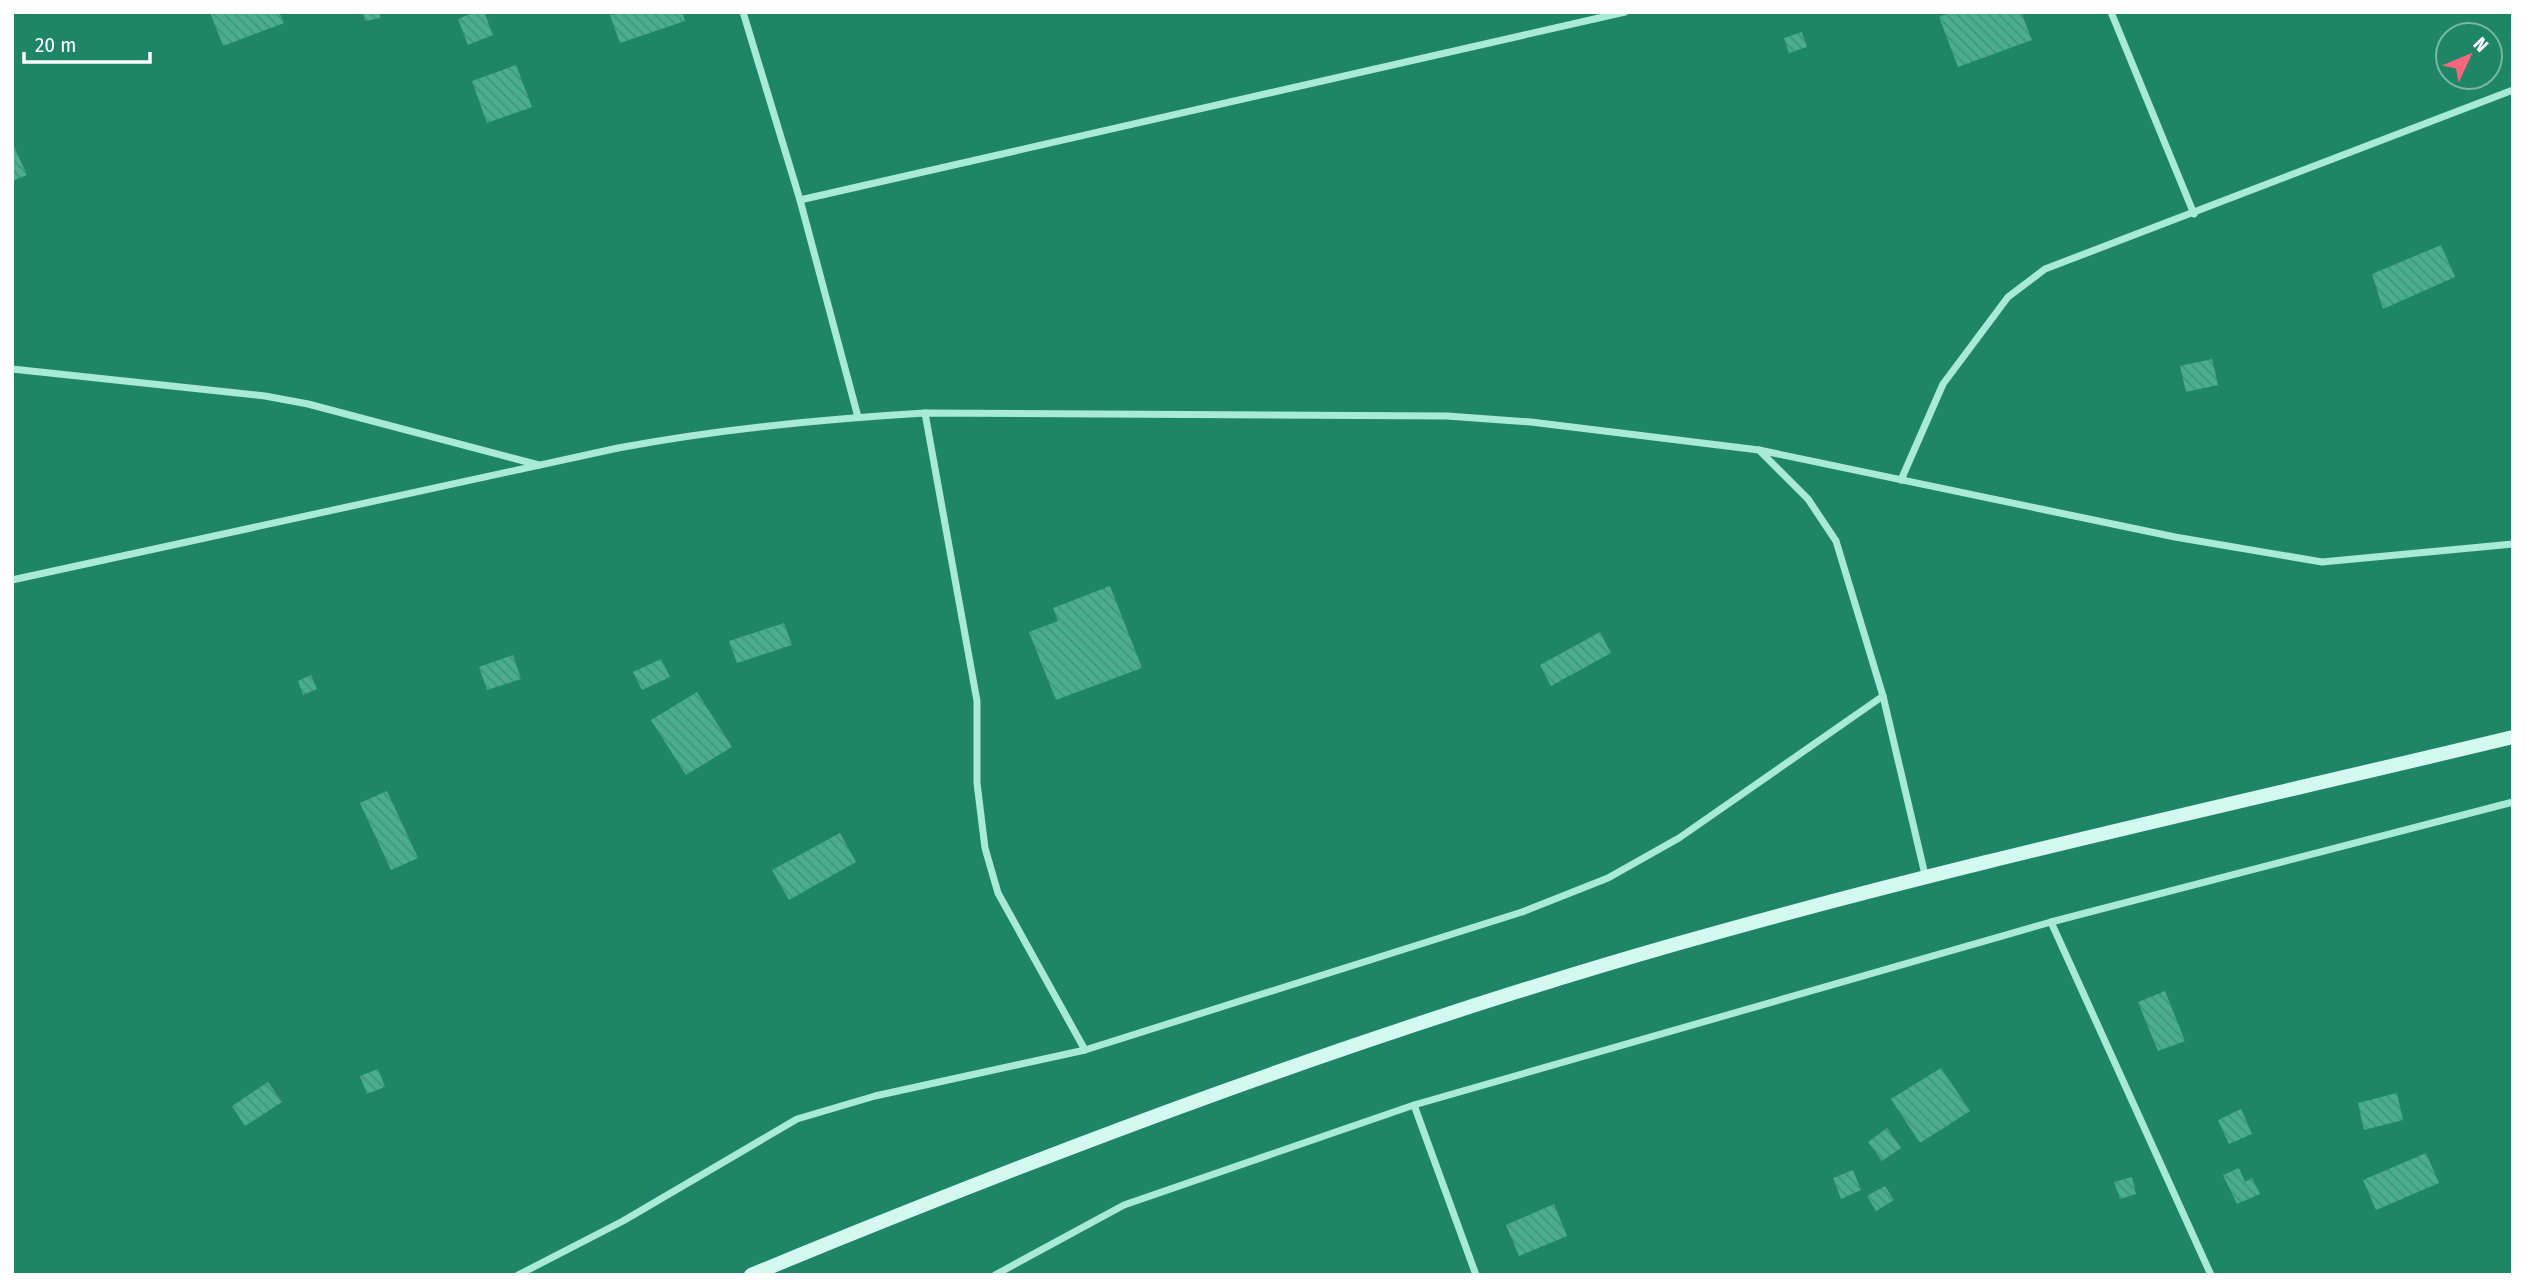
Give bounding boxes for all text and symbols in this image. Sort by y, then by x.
scale bar [24,21,150,65]
north arrow [2434,21,2504,91]
text: 20 m [35,32,76,58]
text: N [2469,32,2493,57]

